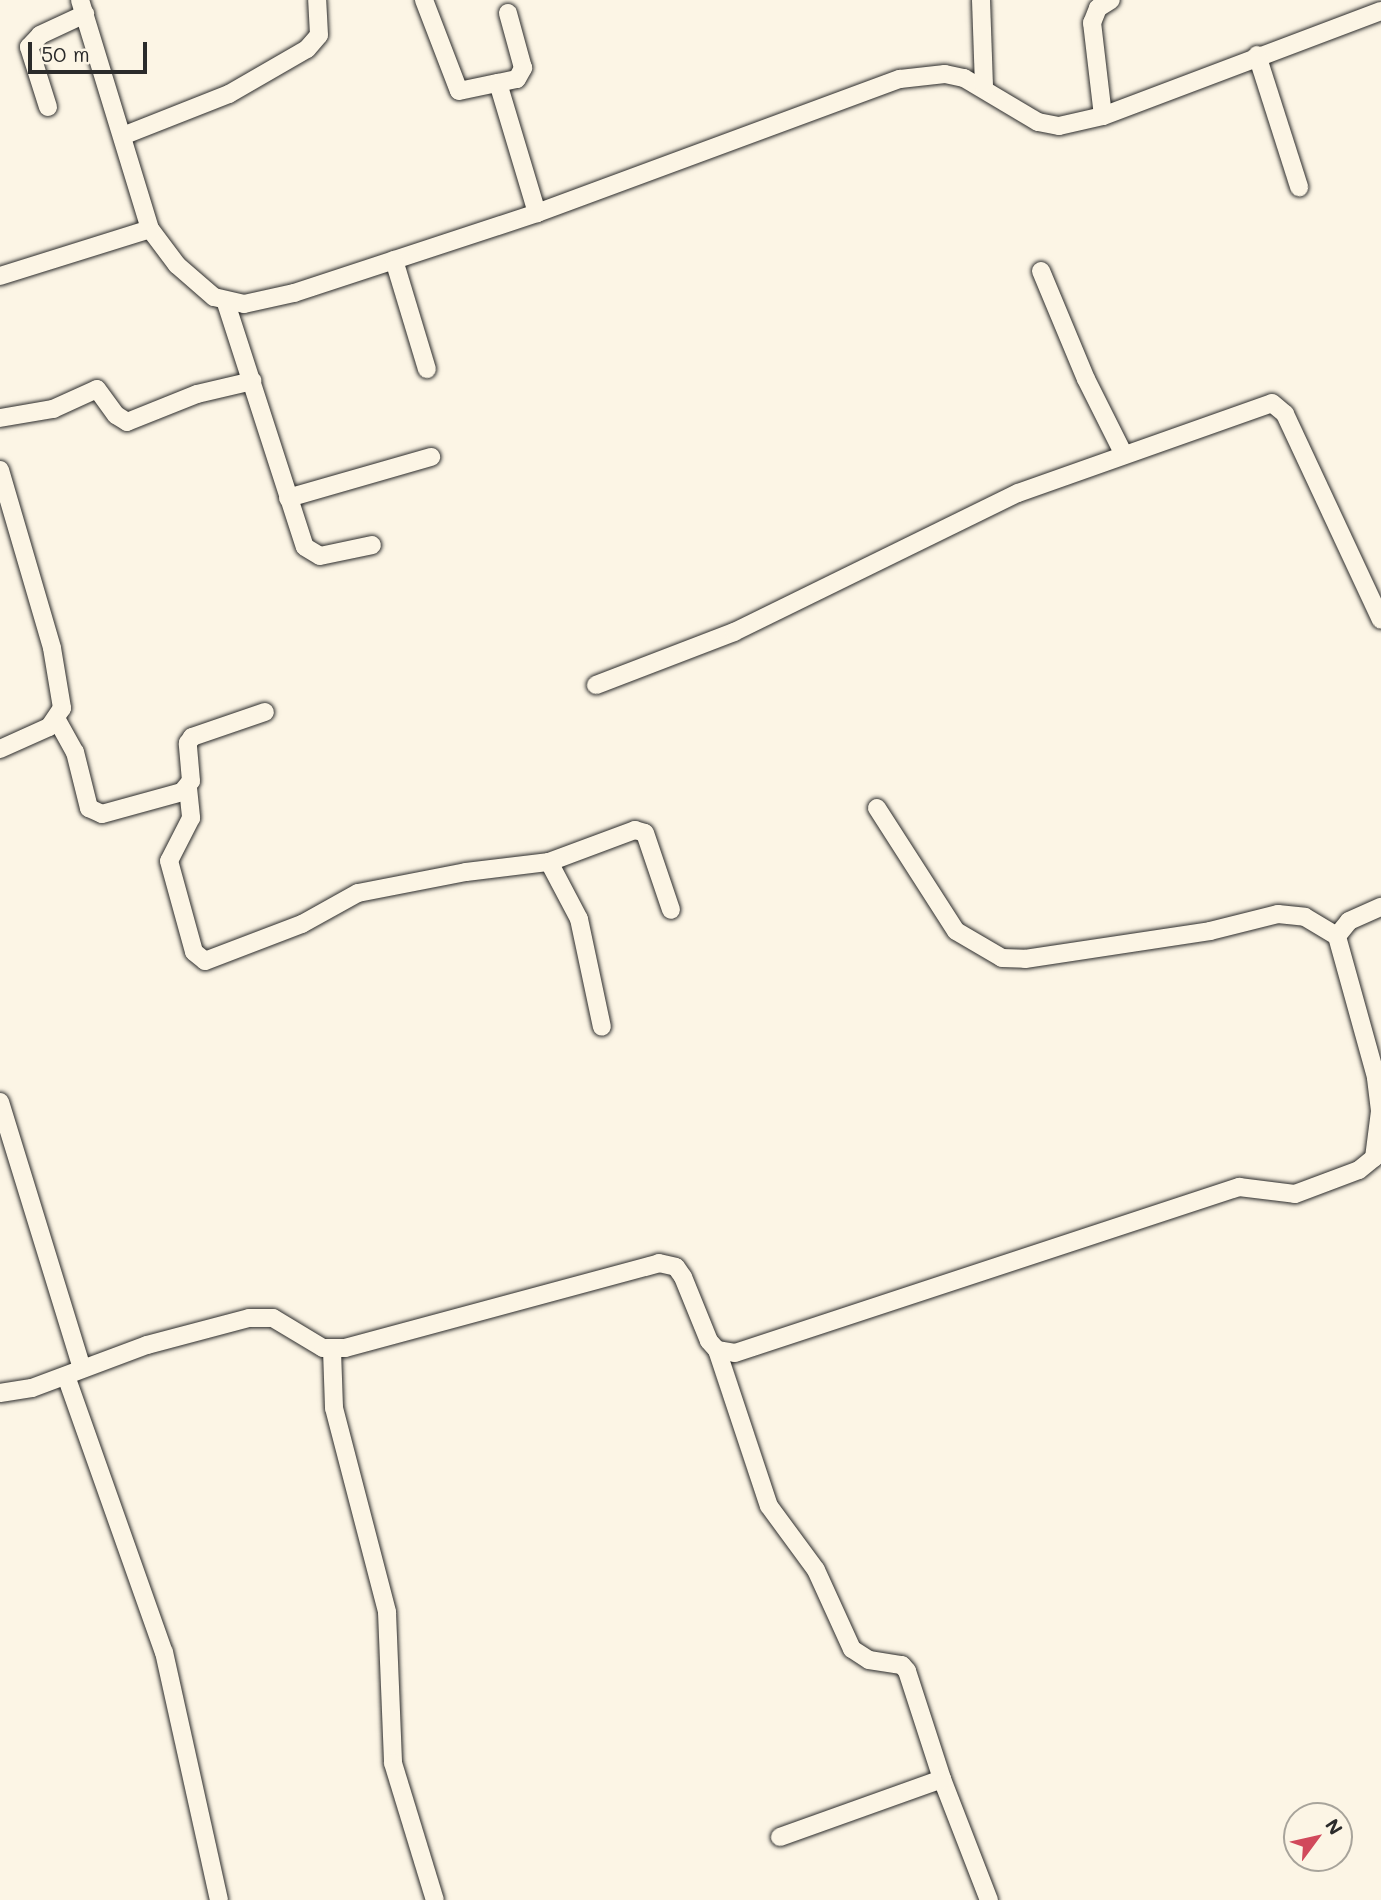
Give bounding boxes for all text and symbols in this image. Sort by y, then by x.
scale bar [32,28,150,72]
text: 50 m [41,40,90,67]
north arrow [1283,1802,1353,1872]
text: N [1320,1814,1349,1839]

